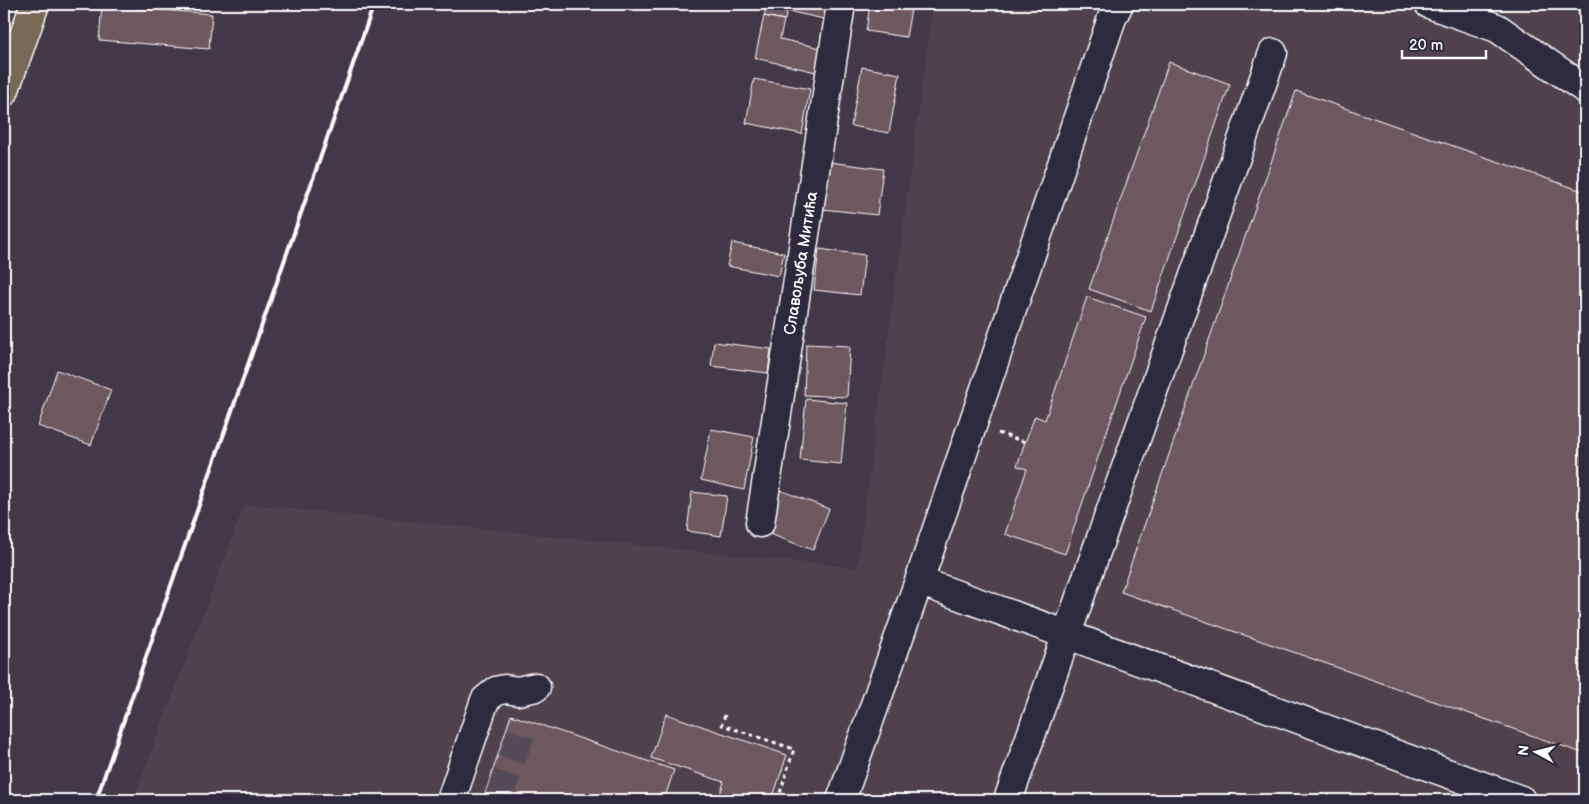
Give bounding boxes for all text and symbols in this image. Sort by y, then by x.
scale bar [1402,28,1485,60]
text: 20 m [1409,36,1443,55]
street label: Славољуба Митића [781,190,822,336]
north arrow [1512,726,1562,776]
text: N [1515,744,1533,757]

